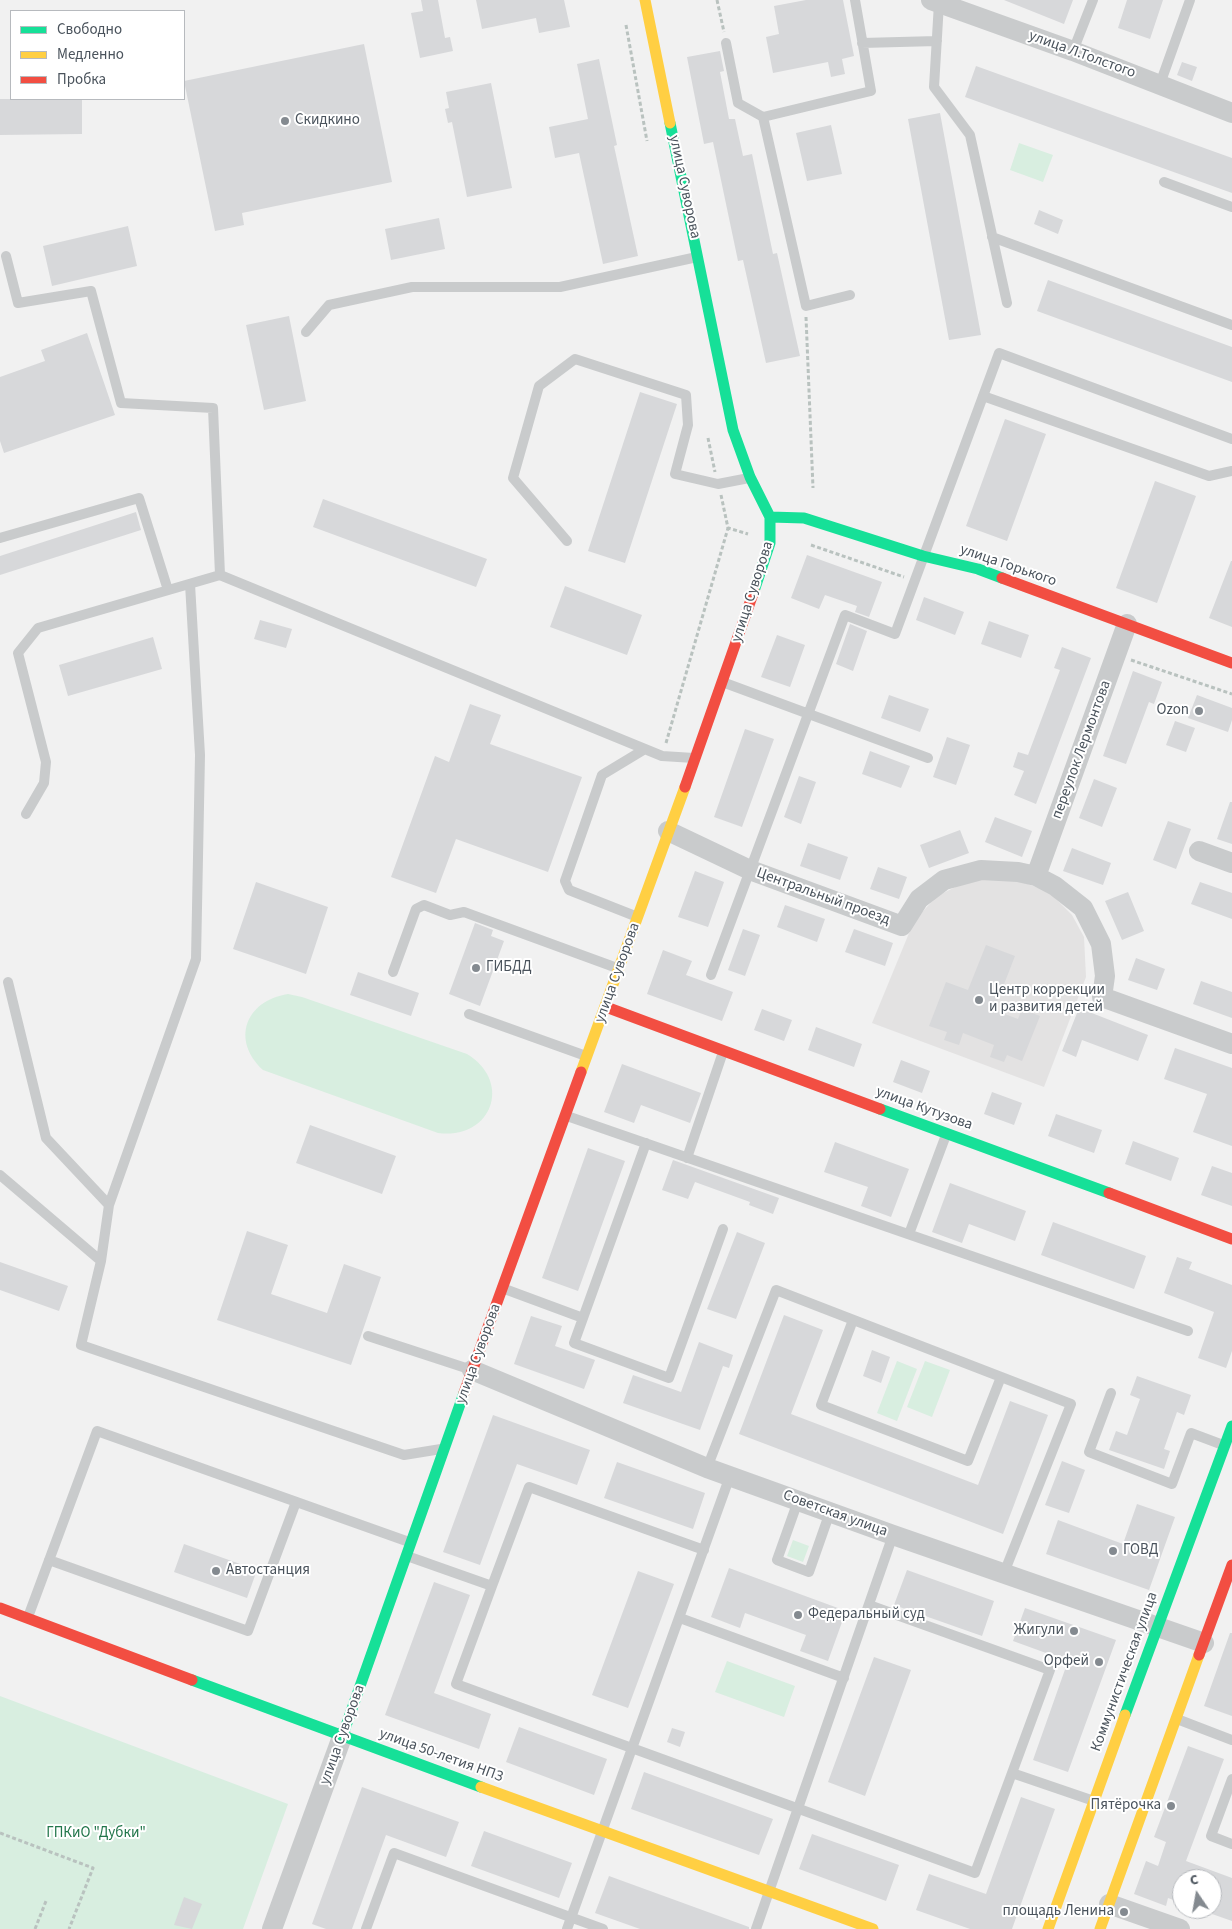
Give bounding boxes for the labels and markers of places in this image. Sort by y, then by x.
place label: Скидкино [295,112,360,130]
marker: Скидкино [279,115,291,127]
place label: Ozon [1157,702,1189,720]
marker: Ozon [1193,705,1205,717]
place label: ГИБДД [486,959,532,977]
marker: ГИБДД [470,962,482,974]
place label: Центр коррекции и развития детей [989,982,1105,1017]
marker: Центр коррекции и развития детей [973,994,985,1006]
place label: ГОВД [1123,1542,1158,1560]
marker: ГОВД [1107,1545,1119,1557]
place label: Автостанция [226,1562,310,1580]
marker: Автостанция [210,1565,222,1577]
place label: Федеральный суд [808,1606,925,1624]
marker: Федеральный суд [792,1609,804,1621]
place label: Жигули [1014,1622,1064,1640]
marker: Жигули [1068,1625,1080,1637]
place label: Орфей [1044,1653,1089,1671]
marker: Орфей [1093,1656,1105,1668]
place label: Пятёрочка [1090,1797,1161,1815]
marker: Пятёрочка [1165,1800,1177,1812]
place label: площадь Ленина [1002,1903,1114,1921]
marker: площадь Ленина [1118,1906,1130,1918]

